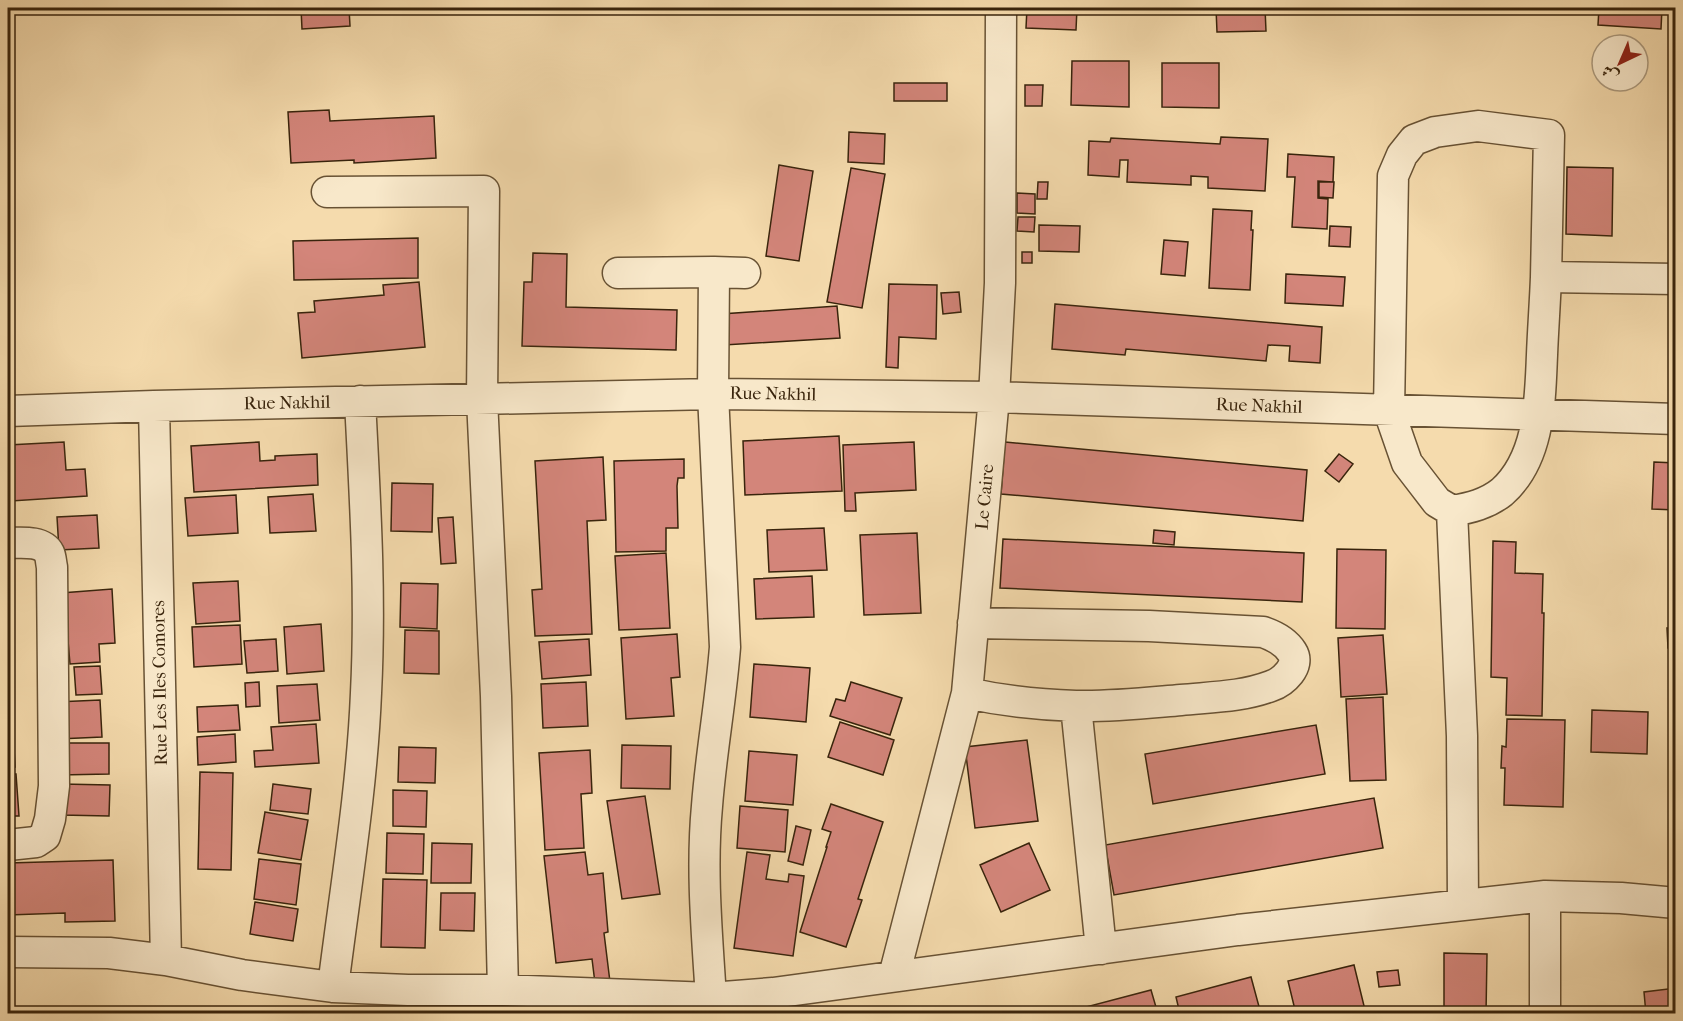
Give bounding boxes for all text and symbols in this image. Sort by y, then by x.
north arrow [1590,33,1650,93]
text: ش [1598,61,1622,86]
street label: Rue Nakhil [729,383,817,405]
street label: Rue Nakhil [243,392,331,414]
street label: Rue Nakhil [1215,394,1303,418]
street label: Le Caire [972,463,998,531]
street label: Rue Les Iles Comores [148,600,172,766]

